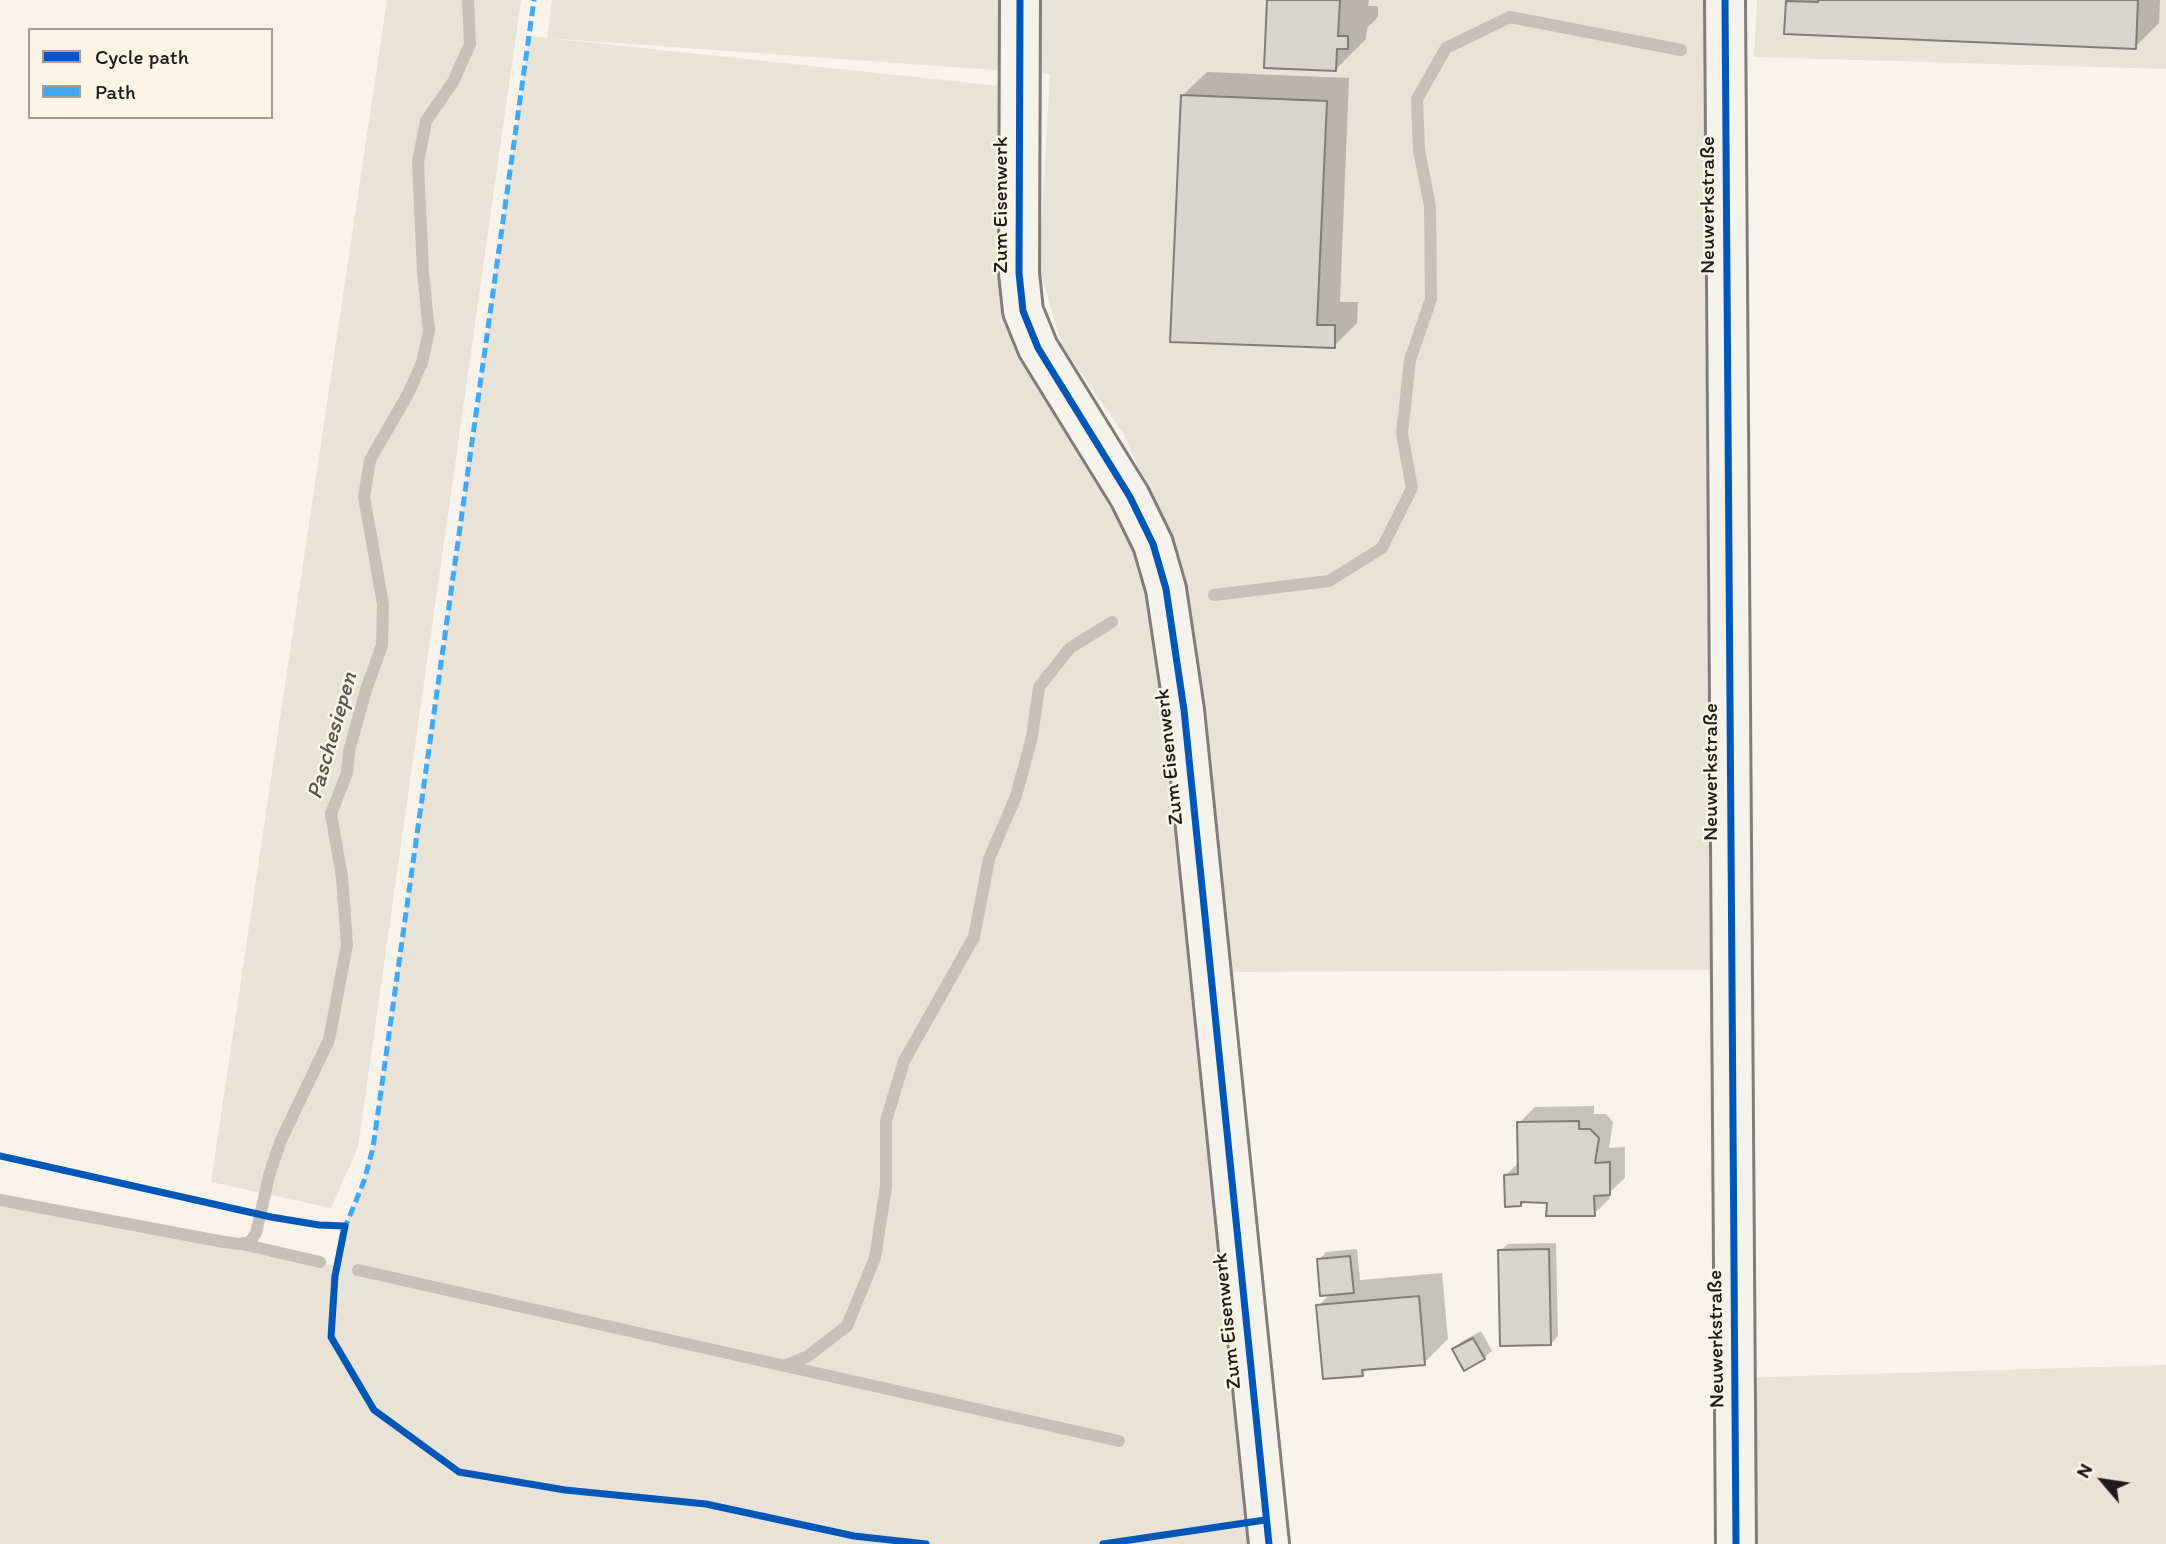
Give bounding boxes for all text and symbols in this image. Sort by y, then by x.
legend [28,28,273,119]
text: Cycle path [95,44,189,69]
text: Path [95,79,136,104]
street label: Neuwerkstraße [1696,136,1722,274]
street label: Zum Eisenwerk [989,137,1015,273]
water label: Paschesiepen [302,669,364,803]
street label: Zum Eisenwerk [1150,688,1190,826]
street label: Neuwerkstraße [1699,703,1725,841]
street label: Zum Eisenwerk [1208,1252,1248,1390]
street label: Neuwerkstraße [1703,1270,1731,1408]
north arrow [2068,1446,2138,1516]
text: N [2071,1459,2097,1482]

